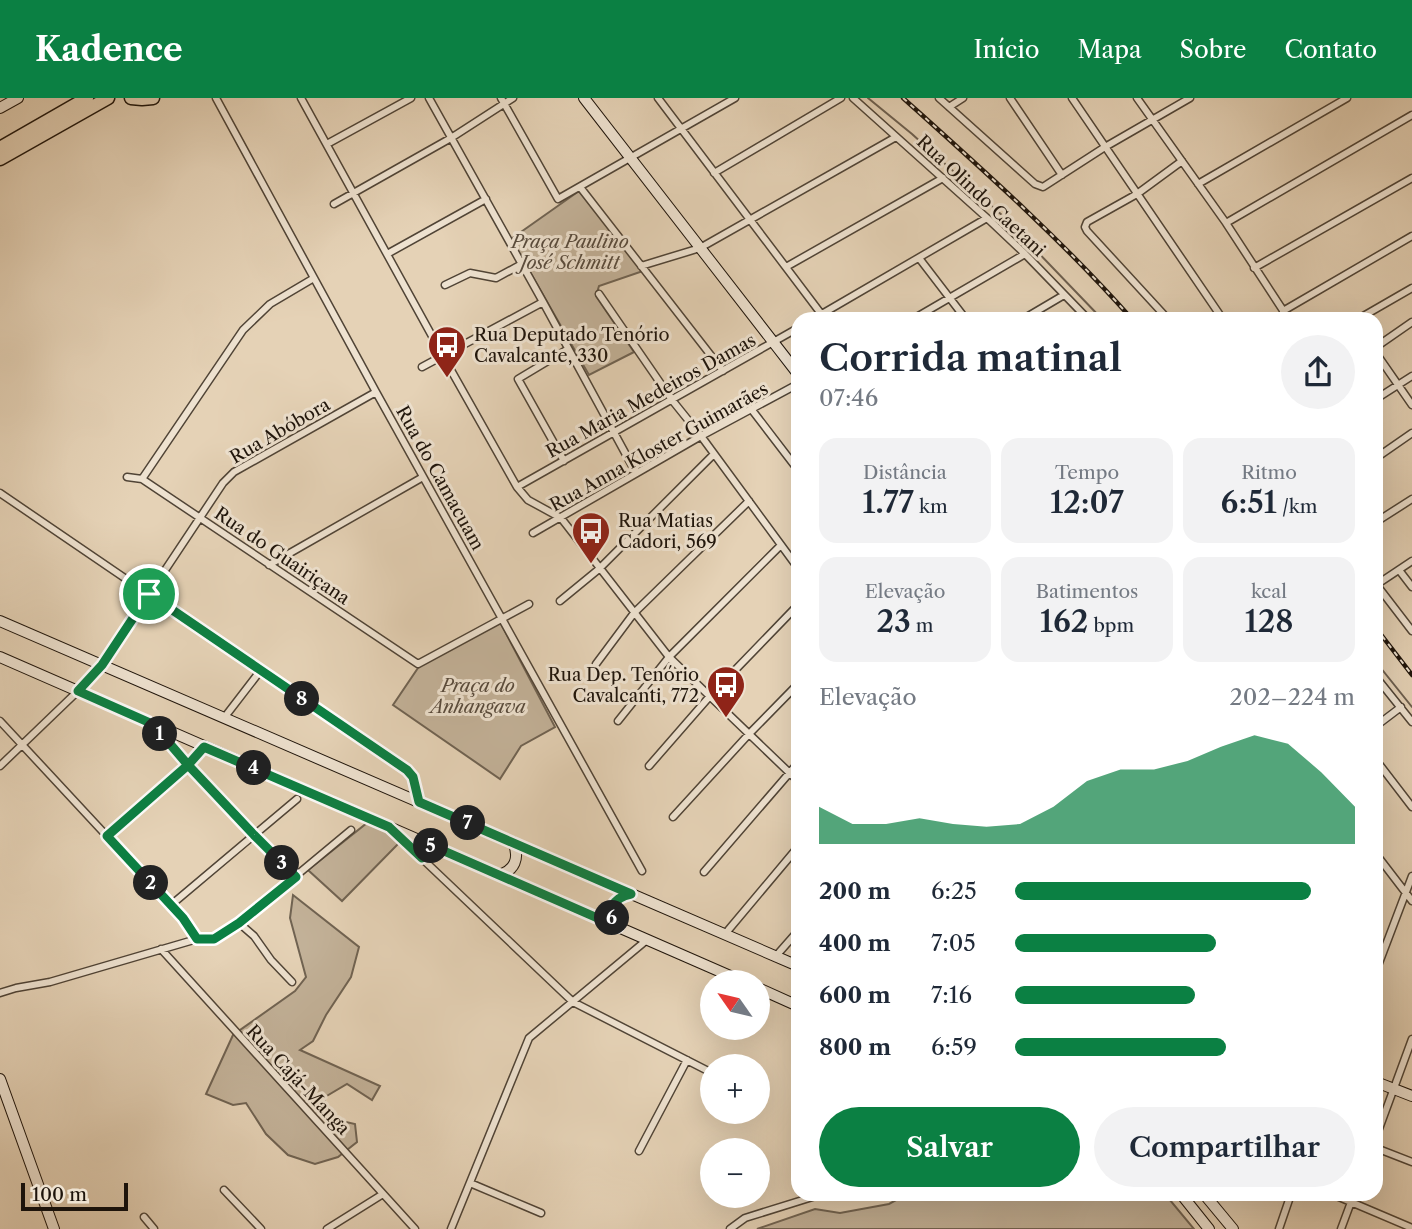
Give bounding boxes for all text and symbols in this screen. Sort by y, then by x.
text: Kadence [35,29,183,70]
text: Início [973,35,1039,64]
text: Mapa [1077,35,1142,64]
text: Sobre [1180,35,1246,64]
text: Contato [1284,35,1377,64]
street label: Rua Olindo Caetani [912,131,1050,262]
park label: Praça Paulino José Schmitt [509,231,629,274]
bus stop icon: Rua Deputado Tenório Cavalcante, 330 [426,324,468,379]
place label: Rua Deputado Tenório Cavalcante, 330 [474,324,670,367]
street label: Rua Maria Medeiros Damas [542,329,760,463]
text: Corrida matinal [819,334,1122,381]
button: share [1281,335,1355,409]
street label: Rua Anna Kloster Guimarães [546,378,772,516]
text: 07:46 [819,384,878,412]
street label: Rua Abóbora [226,393,334,468]
street label: Rua do Camacuam [391,402,489,554]
text: Distância [863,461,947,484]
text: Tempo [1055,461,1119,484]
text: Ritmo [1241,461,1297,484]
text: 1.77 [862,484,914,521]
text: 12:07 [1050,484,1124,521]
text: 6:51 [1221,484,1277,521]
text: km [914,495,948,518]
text: /km [1277,495,1317,518]
street label: Rua do Guairiçana [210,503,354,610]
bus stop icon: Rua Matias Cadori, 569 [570,510,612,565]
place label: Rua Matias Cadori, 569 [618,510,717,553]
pin [119,564,179,624]
icon: arrive [130,575,168,613]
text: Elevação [865,580,945,603]
text: Batimentos [1036,580,1138,603]
text: kcal [1251,580,1287,603]
text: 23 [876,603,911,640]
text: 162 [1040,603,1088,640]
text: 128 [1244,603,1294,640]
text: m [911,614,934,637]
text: bpm [1088,614,1134,637]
place label: Rua Dep. Tenório Cavalcanti, 772 [548,664,699,707]
bus stop icon: Rua Dep. Tenório Cavalcanti, 772 [705,664,747,719]
park label: Praça do Anhangava [427,675,526,718]
pin: 8 [284,682,320,716]
text: Elevação [819,683,917,711]
text: 202–224 m [1230,683,1355,711]
text: 8 [296,687,307,710]
pin: 1 [142,716,178,752]
text: 1 [155,722,164,745]
pin: 4 [236,750,272,786]
text: 4 [248,756,259,779]
pin: 7 [450,806,486,840]
text: 7 [463,811,472,834]
pin: 5 [414,828,448,864]
text: 5 [425,834,436,857]
pin: 3 [264,846,300,880]
text: 3 [276,851,287,874]
pin: 2 [134,866,168,900]
text: 2 [145,871,156,894]
text: 200 m [819,877,891,905]
text: 6:25 [931,877,977,905]
pin: 6 [594,900,630,936]
text: 6 [606,906,617,929]
text: 400 m [819,929,891,957]
text: 7:05 [931,929,976,957]
north arrow [700,970,770,1040]
map controls [700,970,770,1208]
text: 600 m [819,981,891,1009]
text: 7:16 [931,981,972,1009]
street label: Rua Cajá-Manga [241,1021,355,1140]
text: 800 m [819,1033,891,1061]
text: 6:59 [931,1033,977,1061]
button: + [700,1054,770,1124]
button: Salvar [819,1107,1080,1187]
button: Compartilhar [1094,1107,1355,1187]
button: − [700,1138,770,1208]
scale bar [21,1180,128,1212]
text: 100 m [32,1183,87,1206]

